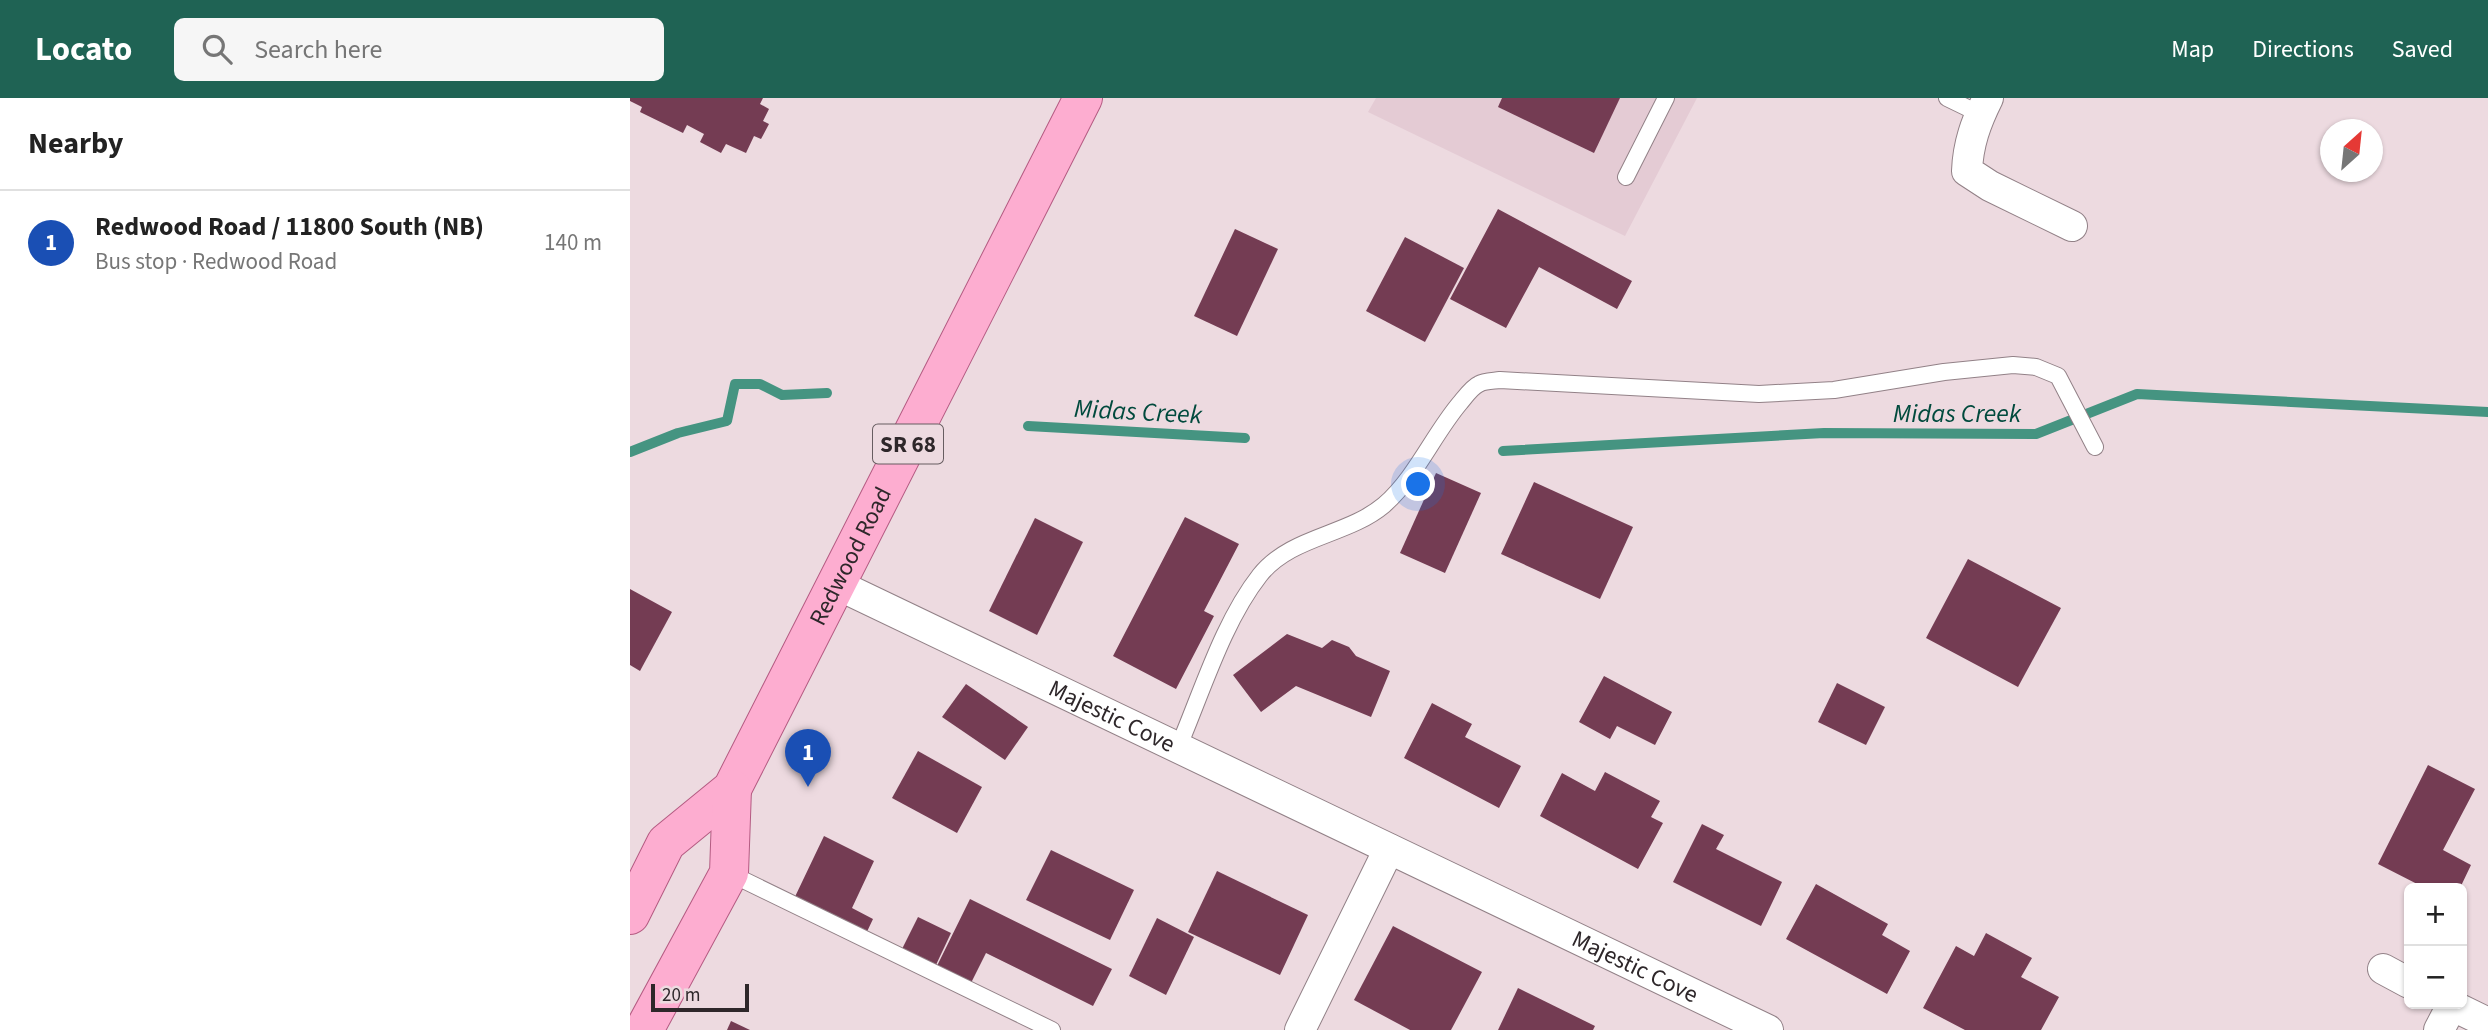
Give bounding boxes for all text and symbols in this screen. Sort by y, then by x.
search box [174,18,664,81]
text: Locato [35,26,132,73]
icon: search [198,30,236,68]
text: Search here [254,31,382,68]
text: Map [2171,32,2214,67]
text: Directions [2252,32,2354,67]
text: Saved [2392,32,2453,67]
north arrow [2320,119,2383,182]
text: Nearby [28,122,123,165]
text: Redwood Road / 11800 South (NB) [95,208,484,245]
text: 1 [45,226,57,259]
text: 140 m [544,226,602,259]
text: Bus stop · Redwood Road [95,245,337,278]
water label: Midas Creek [1073,390,1204,433]
water label: Midas Creek [1893,395,2022,432]
road number: SR 68 [873,424,943,464]
your location [1401,467,1435,501]
street label: Redwood Road [801,481,901,632]
street label: Majestic Cove [1043,671,1181,762]
pin: 1 [785,729,831,787]
map controls [2404,883,2467,1009]
button: + [2404,883,2467,946]
street label: Majestic Cove [1566,922,1704,1012]
button: − [2404,946,2467,1009]
scale bar [651,981,749,1013]
text: 20 m [662,982,700,1009]

